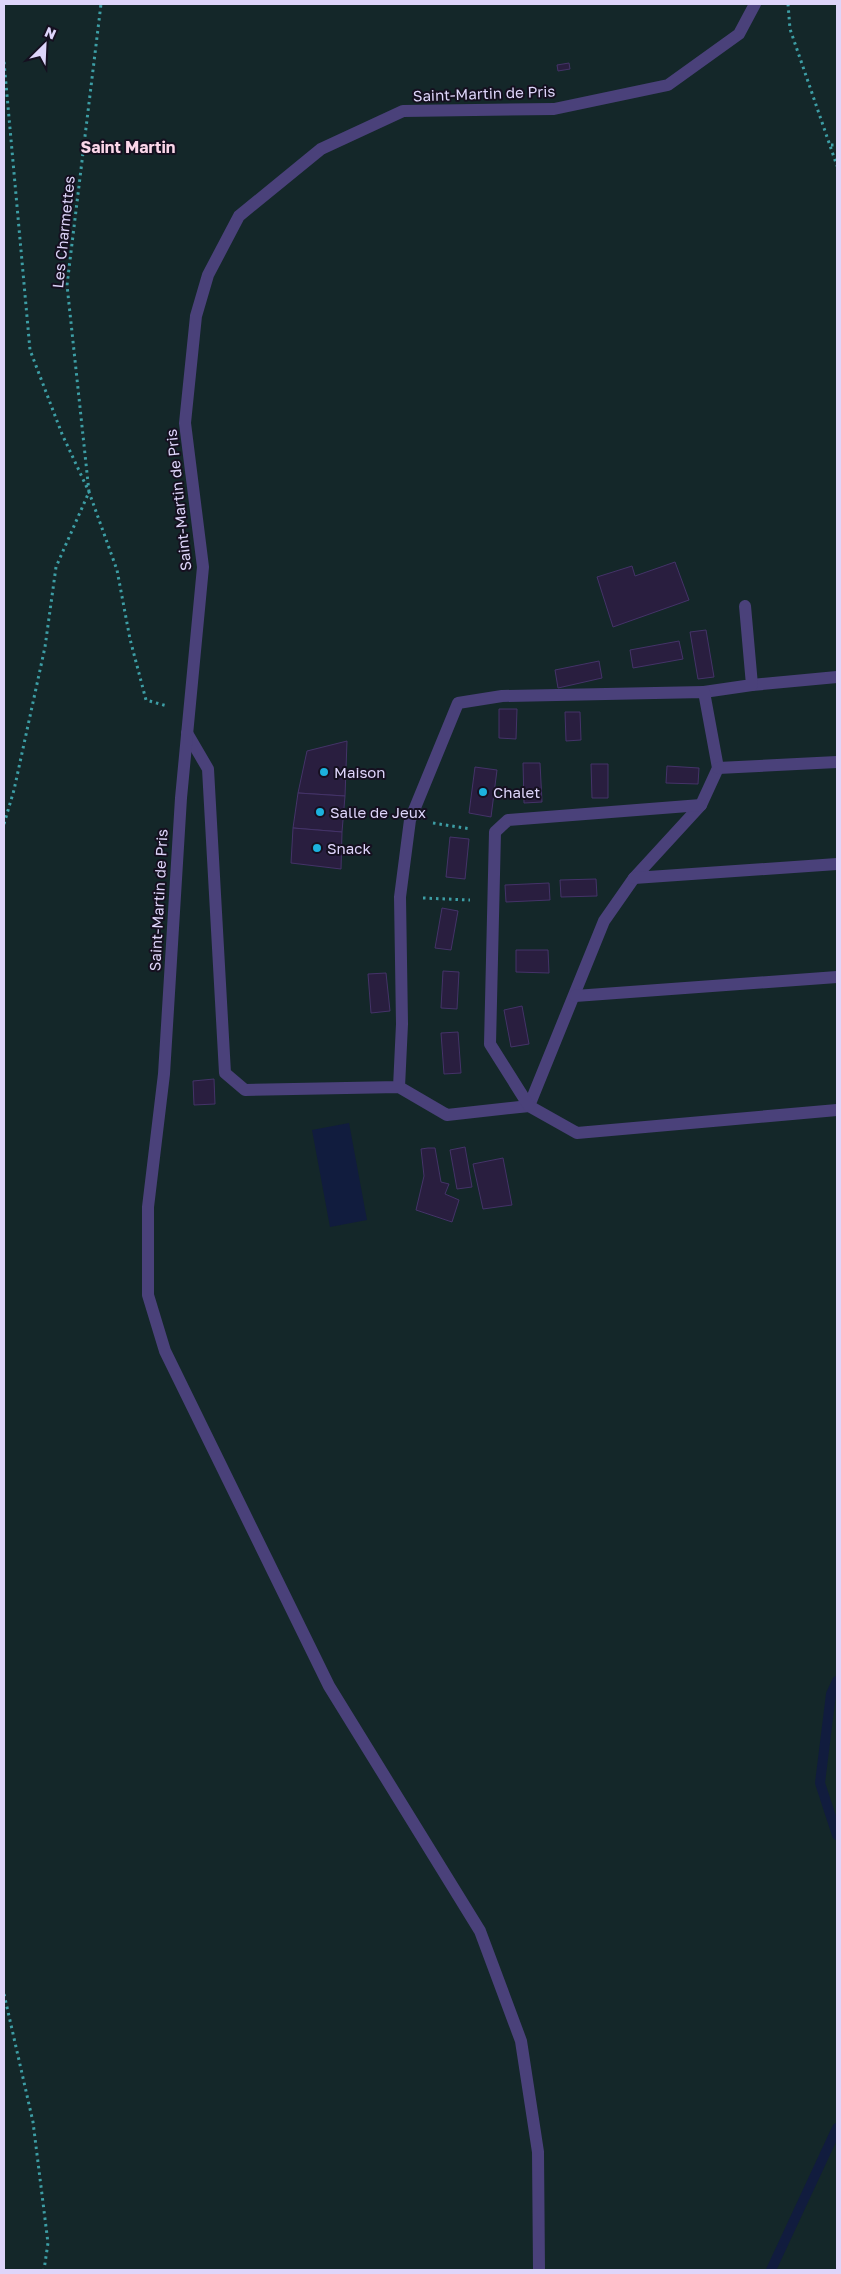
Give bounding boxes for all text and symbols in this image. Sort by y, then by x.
north arrow [20,20,70,70]
text: N [42,23,59,43]
street label: Saint-Martin de Pris [413,82,556,104]
district label: Saint Martin [80,137,176,157]
street label: Les Charmettes [48,175,78,289]
street label: Saint-Martin de Pris [162,428,194,572]
place label: Maison [334,763,386,781]
marker: Maison [318,766,330,778]
place label: Chalet [493,783,540,801]
marker: Chalet [477,786,489,798]
place label: Salle de Jeux [330,803,426,821]
marker: Salle de Jeux [314,806,326,818]
street label: Saint-Martin de Pris [145,828,171,972]
place label: Snack [327,839,371,857]
marker: Snack [311,842,323,854]

